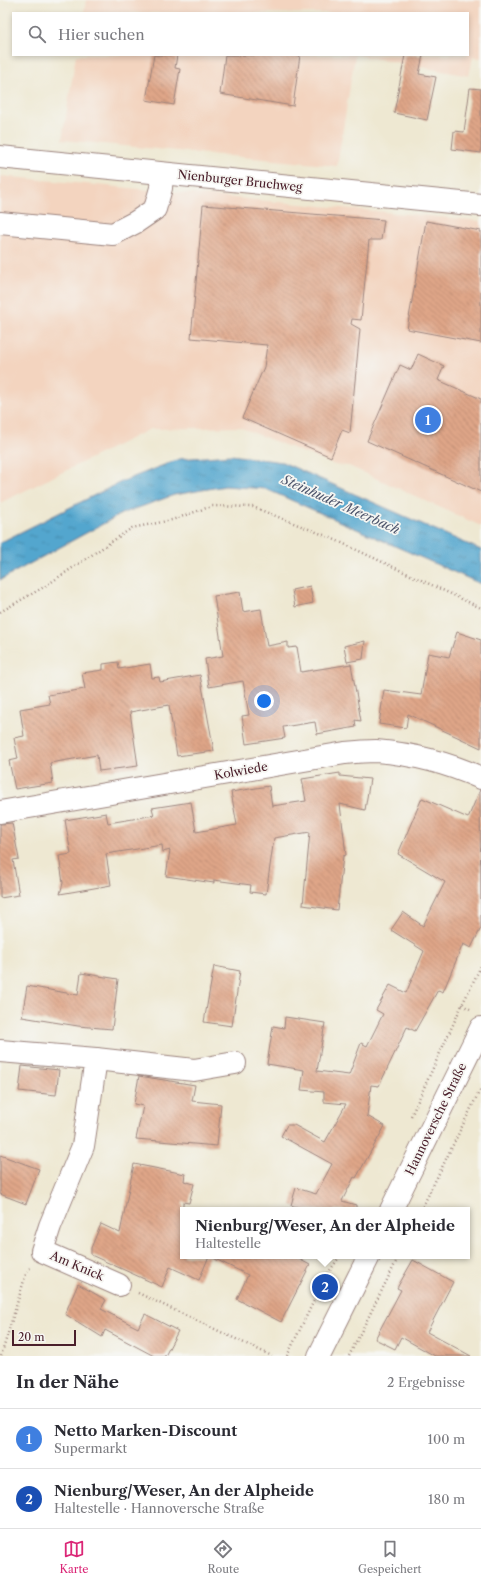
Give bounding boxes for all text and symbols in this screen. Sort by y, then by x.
search box [12,12,469,56]
icon: search [26,23,48,45]
text: Hier suchen [58,25,145,44]
street label: Nienburger Bruchweg [177,166,304,195]
pin: 1 [415,405,441,435]
water label: Steinhuder Meerbach [279,470,402,537]
your location [254,691,274,711]
street label: Kolwiede [213,758,269,783]
street label: Hannoversche Straße [402,1060,469,1177]
popup [180,1207,470,1259]
text: Nienburg/Weser, An der Alpheide [195,1216,455,1235]
text: Haltestelle [195,1235,261,1251]
street label: Am Knick [47,1247,107,1284]
pin: 2 [312,1272,338,1302]
scale bar [12,1328,76,1347]
text: 20 m [18,1330,44,1344]
text: In der Nähe [16,1372,119,1392]
text: 2 Ergebnisse [387,1374,465,1390]
text: Netto Marken-Discount [54,1421,237,1440]
text: 1 [26,1431,32,1447]
text: 100 m [427,1431,465,1447]
text: Supermarkt [54,1440,127,1456]
text: Nienburg/Weser, An der Alpheide [54,1481,314,1500]
text: 2 [25,1491,33,1507]
text: 180 m [428,1491,465,1507]
text: Haltestelle · Hannoversche Straße [54,1500,264,1516]
tab: Karte [59,1538,89,1576]
tab: Route [208,1538,239,1576]
tab: Gespeichert [358,1538,421,1576]

